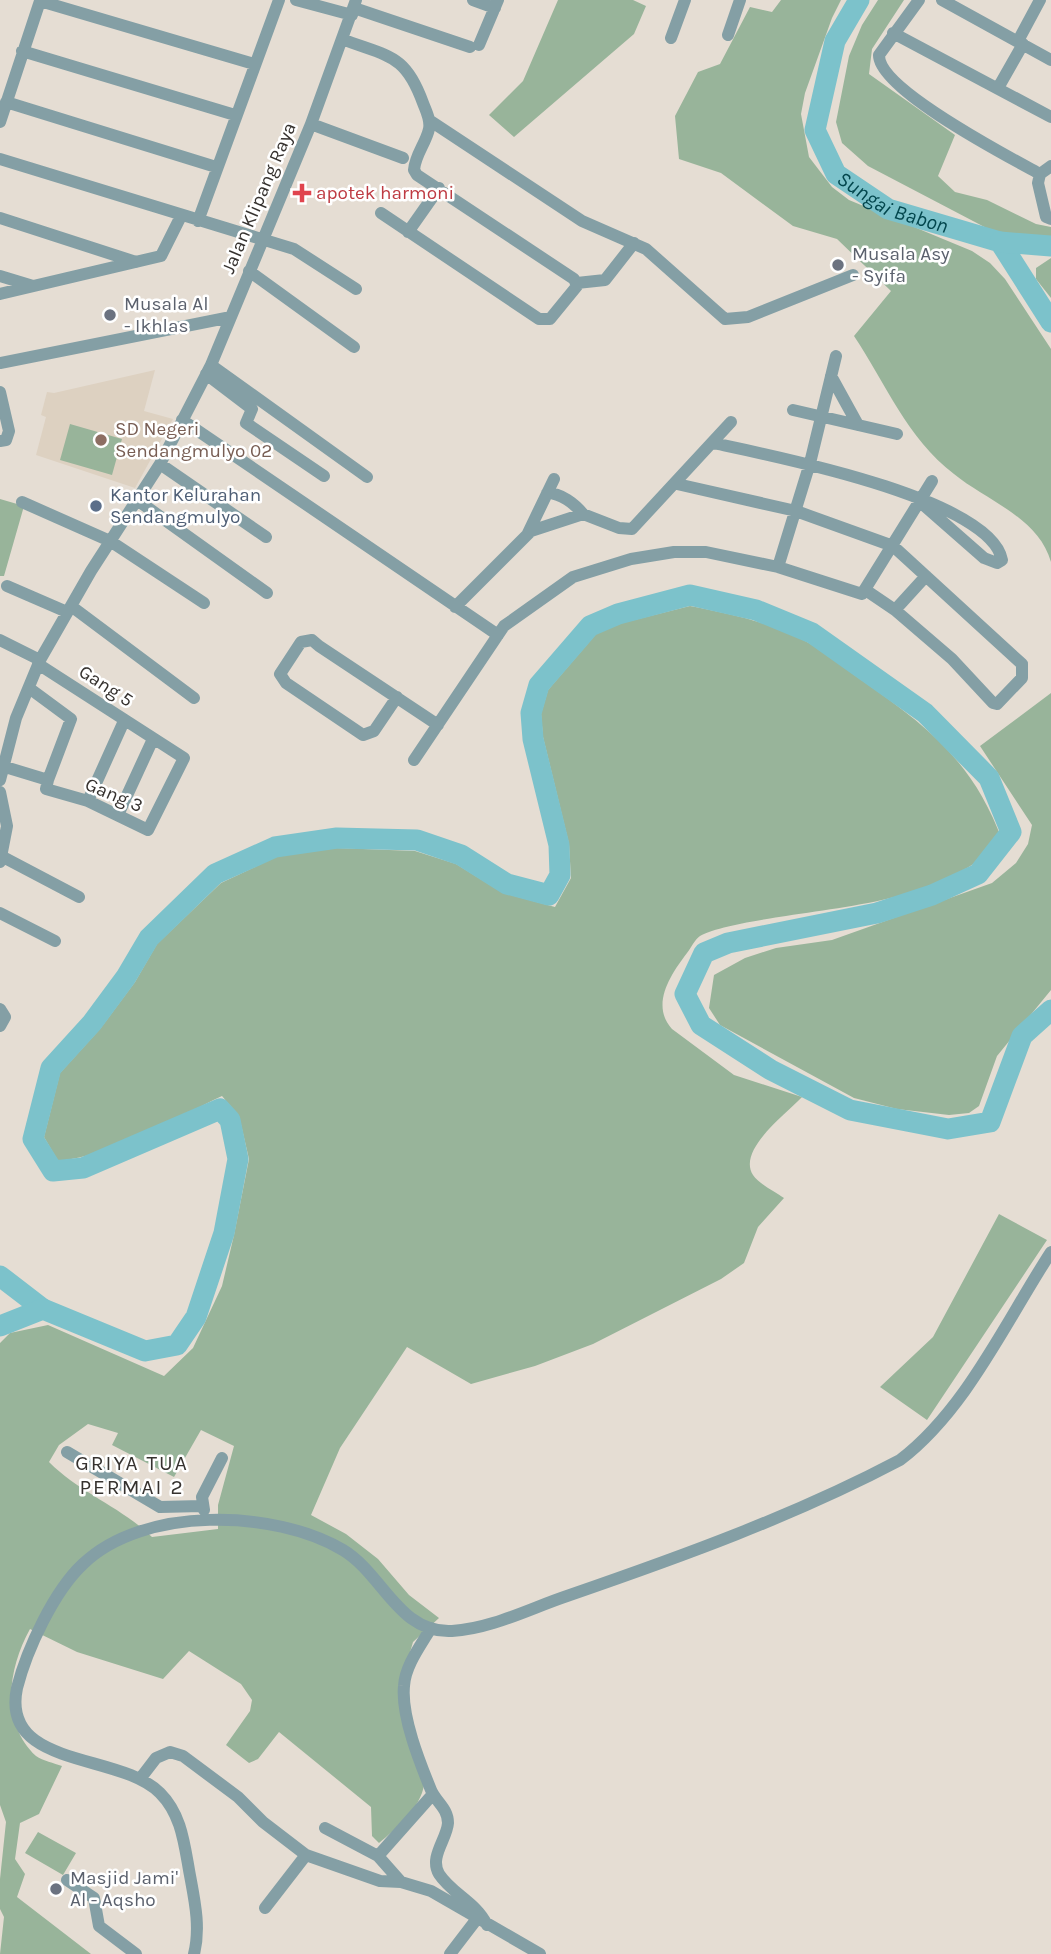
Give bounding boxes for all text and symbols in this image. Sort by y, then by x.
street label: Jalan Klipang Raya [217,119,301,277]
water label: Sungai Babon [833,166,951,238]
place label: apotek harmoni [316,182,454,204]
marker: apotek harmoni [294,185,310,201]
place label: Musala Asy - Syifa [852,243,950,287]
marker: Musala Asy - Syifa [830,257,846,273]
place label: Musala Al - Ikhlas [124,293,209,337]
marker: Musala Al - Ikhlas [102,307,118,323]
place label: SD Negeri Sendangmulyo 02 [115,418,272,462]
marker: SD Negeri Sendangmulyo 02 [93,432,109,448]
place label: Kantor Kelurahan Sendangmulyo [110,484,261,528]
marker: Kantor Kelurahan Sendangmulyo [88,498,104,514]
street label: Gang 5 [75,660,137,712]
street label: Gang 3 [82,773,146,817]
district label: GRIYA TUA PERMAI 2 [75,1451,189,1499]
place label: Masjid Jami' Al - Aqsho [70,1867,178,1911]
marker: Masjid Jami' Al - Aqsho [48,1881,64,1897]

